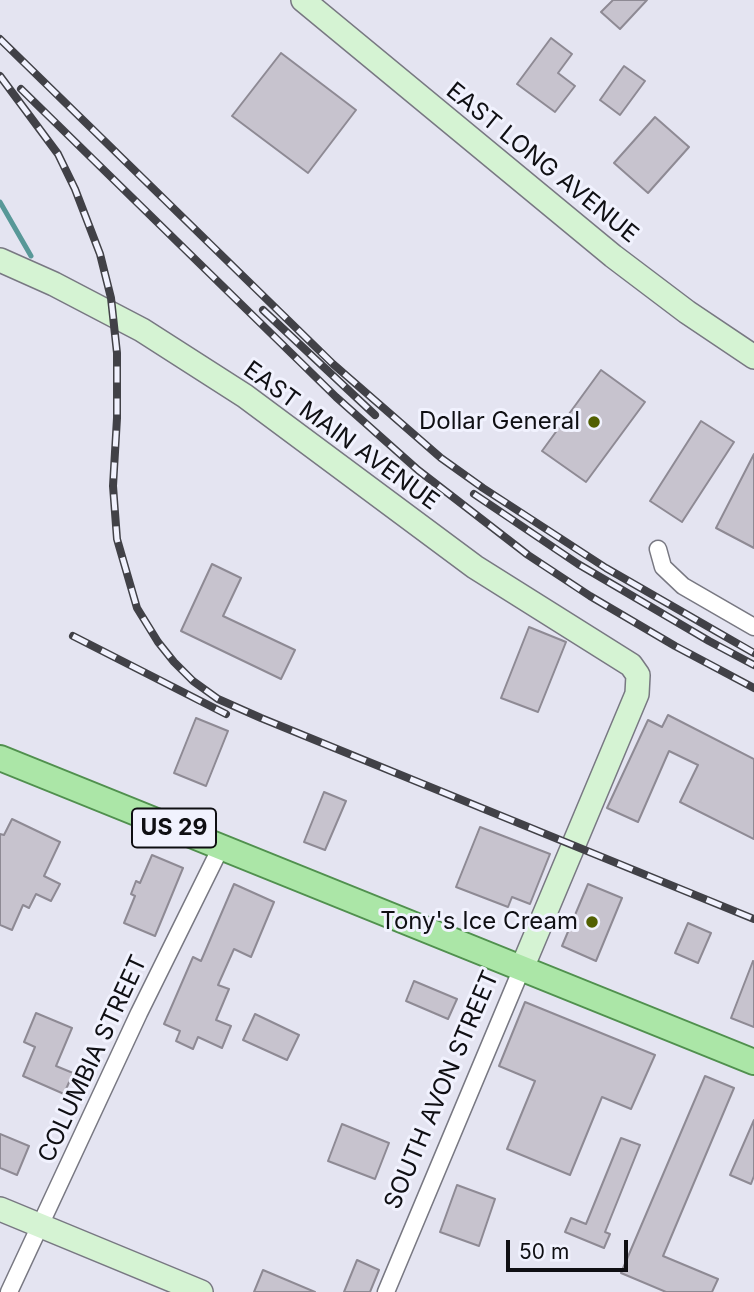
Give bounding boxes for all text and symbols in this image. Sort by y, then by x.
street label: EAST LONG AVENUE [440,77,644,249]
street label: EAST MAIN AVENUE [238,355,444,517]
place label: Dollar General [419,408,580,436]
marker: Dollar General [586,414,602,430]
road number: US 29 [132,808,216,848]
place label: Tony's Ice Cream [380,908,578,936]
marker: Tony's Ice Cream [584,914,600,930]
street label: COLUMBIA STREET [32,951,154,1167]
street label: SOUTH AVON STREET [379,966,505,1214]
scale bar [509,1226,632,1270]
text: 50 m [519,1239,569,1264]

